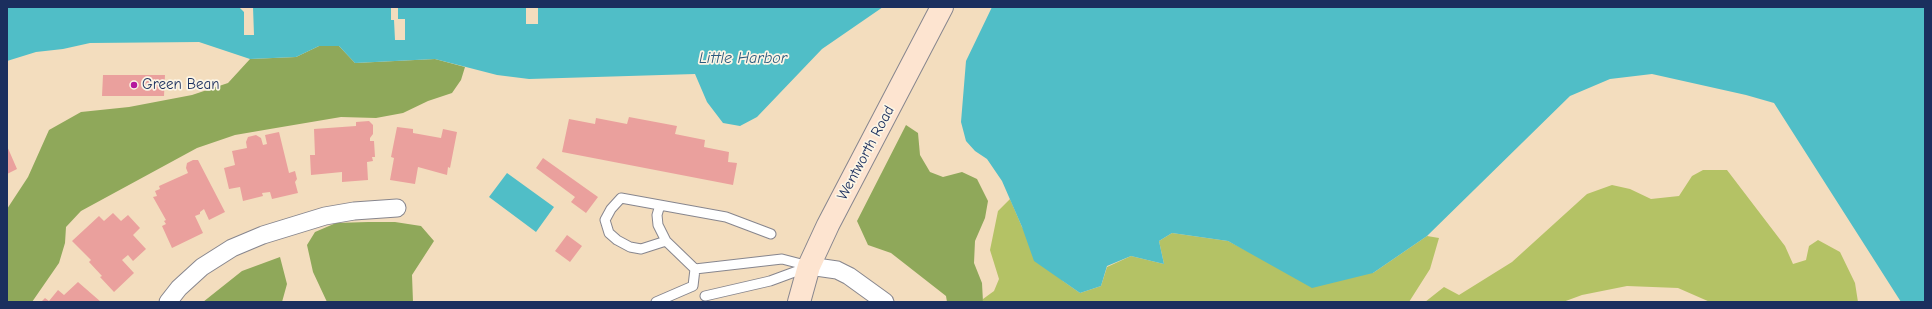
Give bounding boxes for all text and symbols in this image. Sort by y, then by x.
water label: Little Harbor [699,48,787,68]
place label: Green Bean [142,76,220,94]
marker: Green Bean [129,80,139,90]
street label: Wentworth Road [834,103,898,203]

